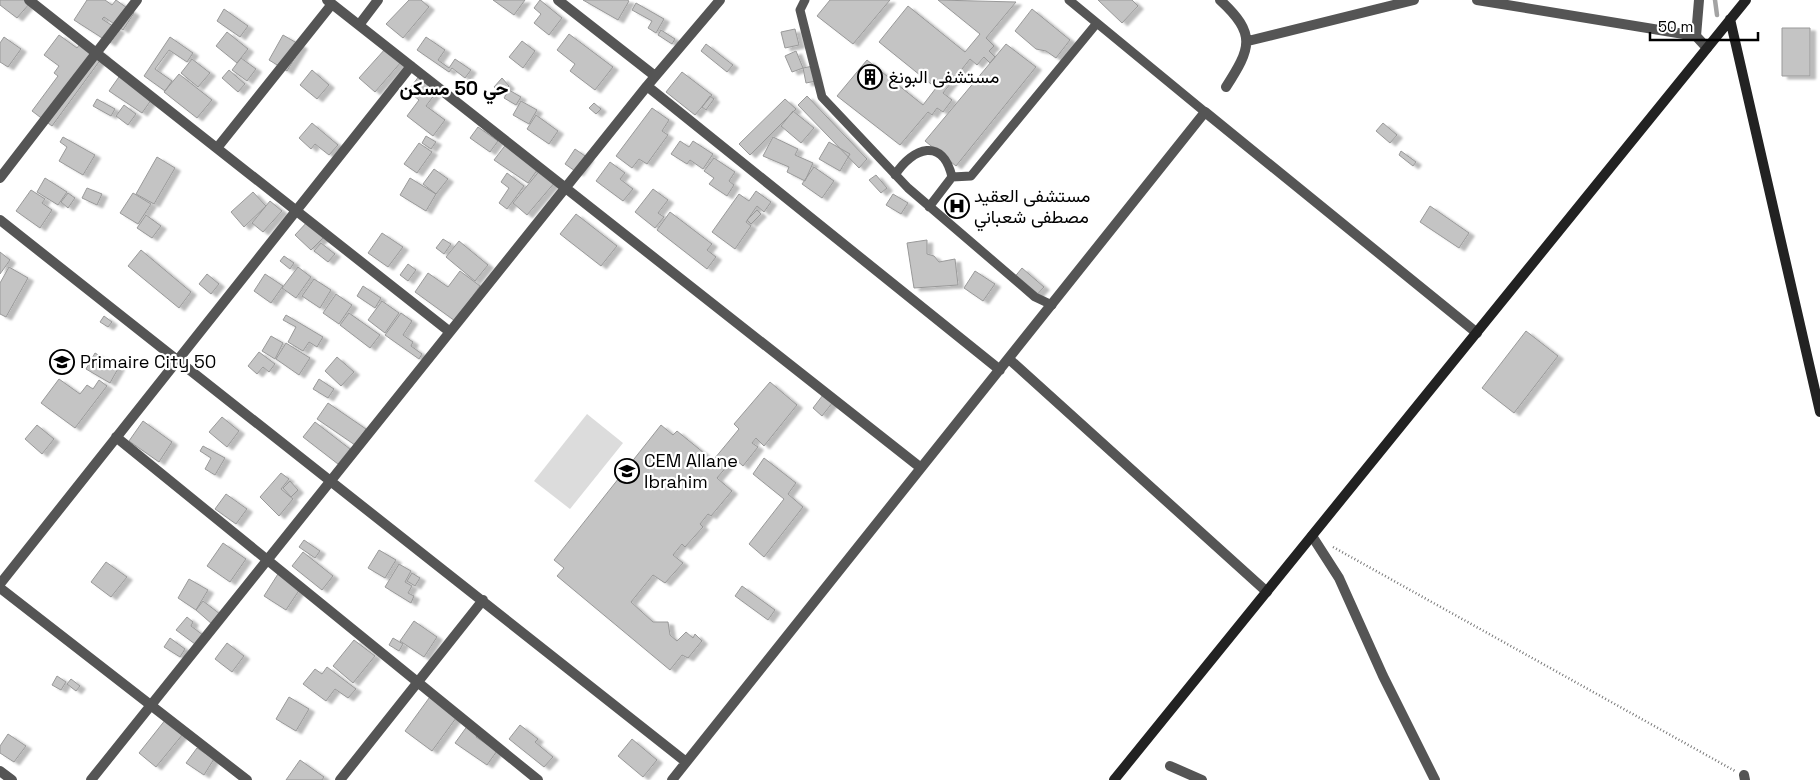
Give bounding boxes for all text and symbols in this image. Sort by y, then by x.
scale bar [1650,10,1758,42]
text: 50 m [1658,17,1693,36]
building icon: مستشفى البونغ [857,64,883,90]
place label: مستشفى البونغ [888,65,999,89]
district label: حي 50 مسكن [400,76,508,105]
place label: مستشفى العقيد مصطفى شعباني [974,184,1090,232]
hospital icon: مستشفى العقيد مصطفى شعباني [944,193,970,219]
school or university icon: Primaire City 50 [49,349,75,375]
place label: Primaire City 50 [80,350,216,373]
place label: CEM Allane Ibrahim [644,449,738,493]
school or university icon: CEM Allane Ibrahim [614,458,640,484]

